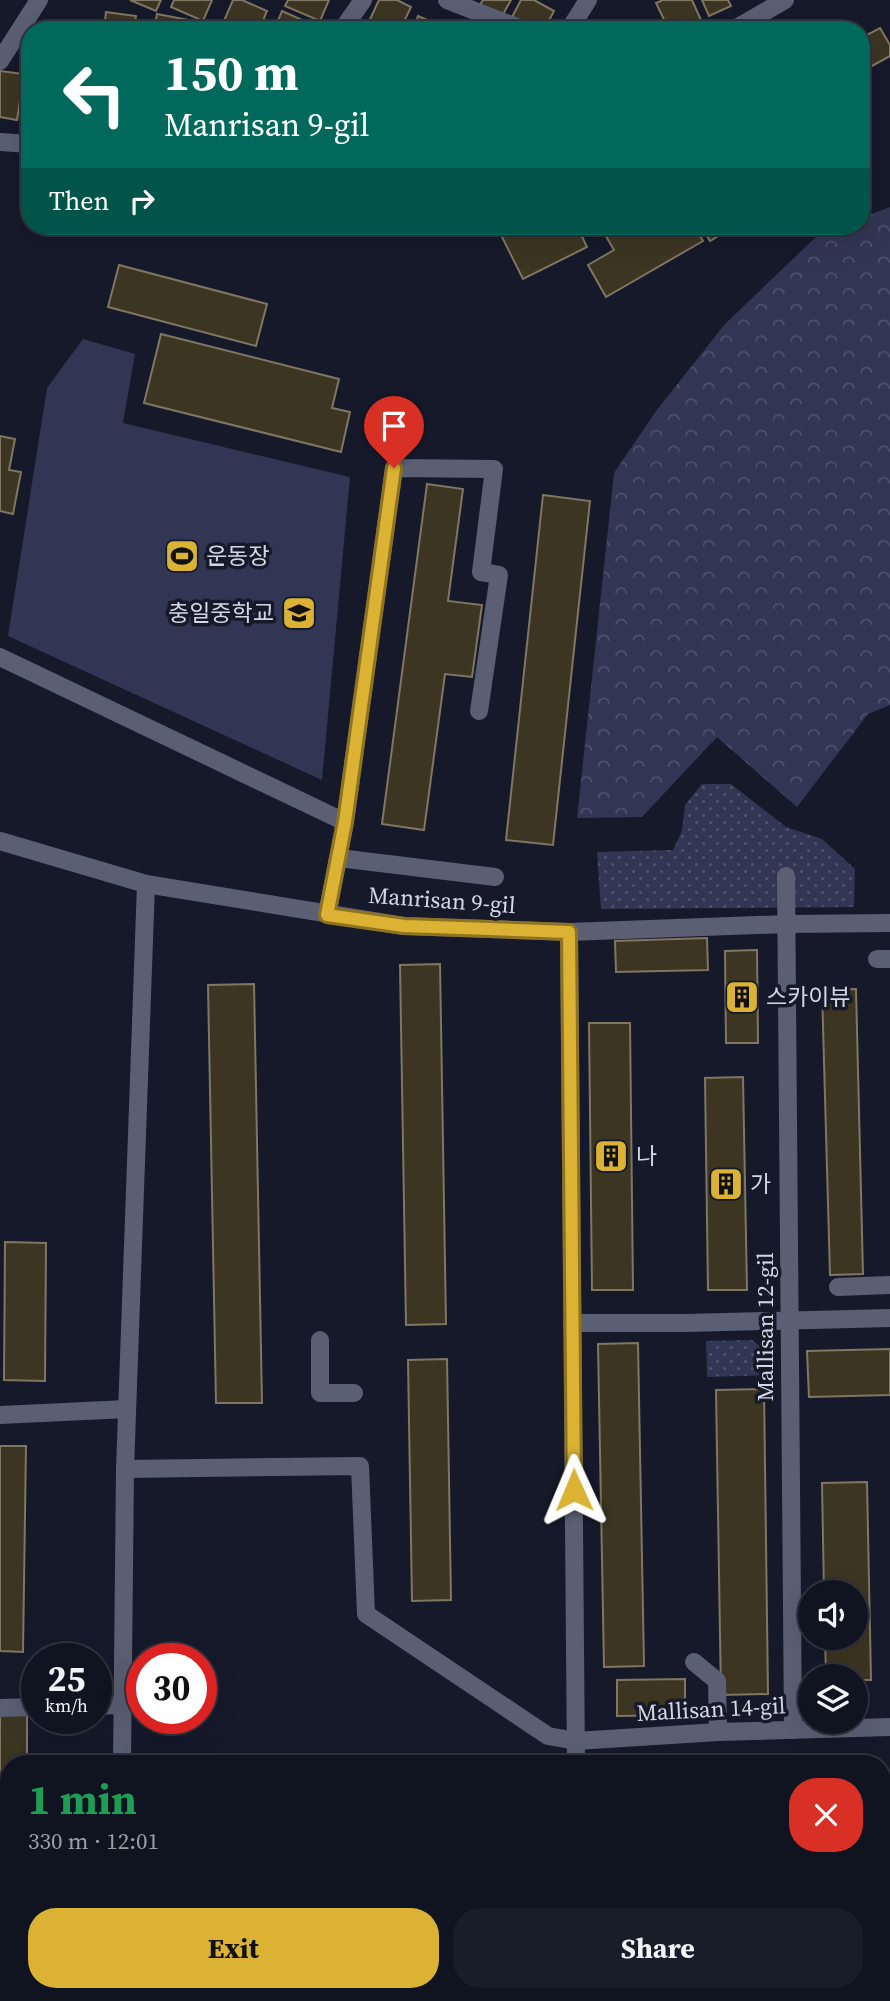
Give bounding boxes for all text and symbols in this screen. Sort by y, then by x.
text: 150 m [164,39,299,106]
icon: left [49,49,140,140]
text: Manrisan 9-gil [164,103,369,147]
icon: right [123,182,161,220]
text: Then [49,183,109,219]
pin [364,396,424,468]
icon: arrive [375,407,413,445]
sports icon: 운동장 [163,537,201,575]
place label: 운동장 [206,540,269,572]
school or university icon: 충일중학교 [280,594,318,632]
place label: 충일중학교 [168,597,274,629]
street label: Manrisan 9-gil [367,879,517,921]
building icon: 스카이뷰 [723,978,761,1016]
place label: 스카이뷰 [766,981,851,1013]
building icon: 나 [592,1137,630,1175]
place label: 나 [636,1140,657,1172]
building icon: 가 [707,1165,745,1203]
place label: 가 [750,1168,771,1200]
street label: Mallisan 12-gil [749,1252,781,1402]
position arrow [537,1453,611,1527]
map controls [798,1580,868,1734]
button: sound [798,1580,868,1650]
speed limit sign: 30 [126,1643,217,1734]
text: 25 [48,1655,85,1703]
button: layers [798,1664,868,1734]
street label: Mallisan 14-gil [636,1689,786,1729]
text: km/h [45,1693,88,1718]
text: 1 min [28,1770,137,1828]
button: close [789,1778,863,1852]
text: 330 m · 12:01 [28,1825,159,1857]
button: Exit [28,1908,439,1988]
button: Share [453,1908,863,1988]

